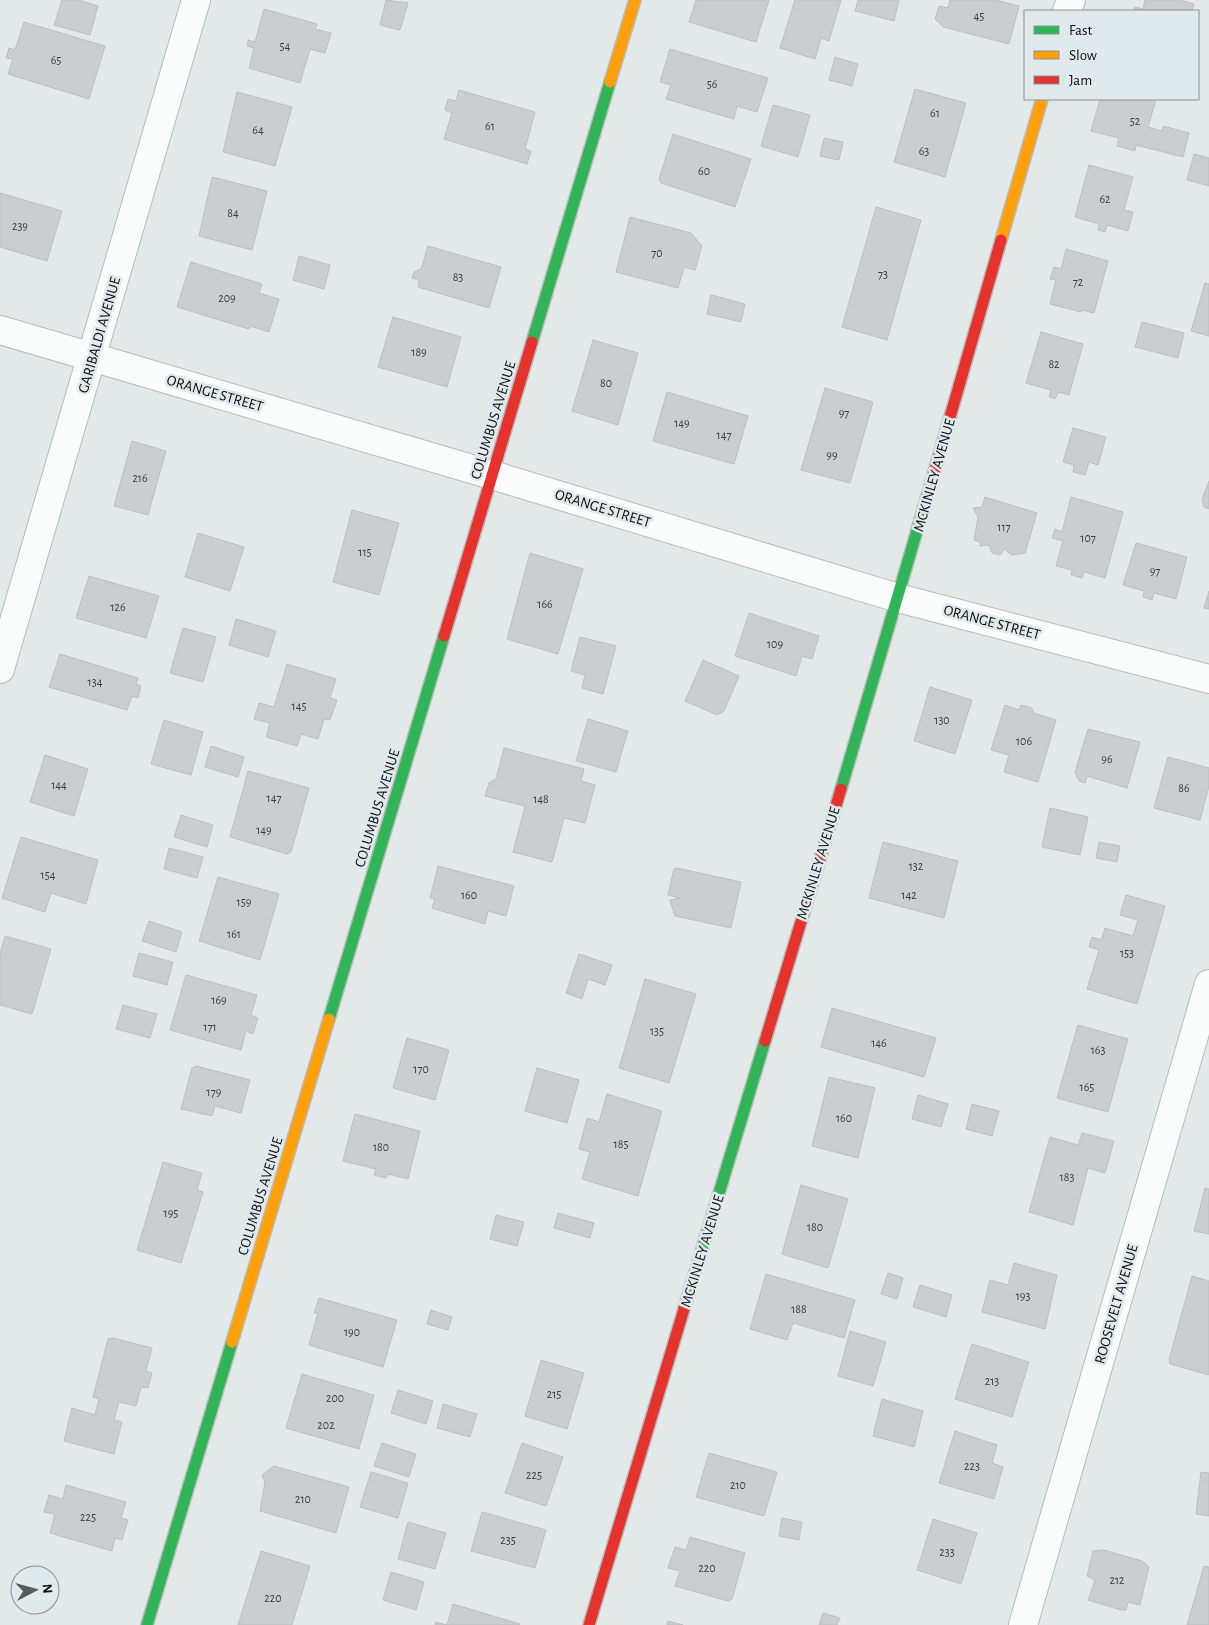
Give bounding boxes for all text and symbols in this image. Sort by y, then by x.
house number: 45 [974,10,984,22]
legend [1024,10,1199,100]
text: Fast [1069,23,1093,38]
house number: 54 [280,40,291,52]
text: Slow [1069,48,1097,63]
house number: 65 [51,54,61,66]
text: Jam [1069,73,1092,88]
house number: 56 [707,78,718,90]
house number: 61 [930,107,940,119]
house number: 52 [1130,115,1141,127]
house number: 61 [485,120,495,132]
house number: 64 [252,124,264,136]
house number: 63 [919,145,929,157]
house number: 60 [698,165,710,177]
house number: 62 [1099,193,1111,205]
house number: 84 [227,207,239,219]
house number: 239 [12,220,28,232]
house number: 70 [651,247,663,259]
house number: 73 [878,268,888,280]
house number: 83 [453,271,463,283]
street label: GARIBALDI AVENUE [76,275,123,395]
house number: 72 [1073,276,1084,288]
house number: 209 [218,292,236,304]
house number: 189 [411,346,427,358]
house number: 82 [1048,358,1060,370]
street label: COLUMBUS AVENUE [468,359,519,481]
street label: ORANGE STREET [165,373,265,415]
house number: 80 [600,377,612,389]
house number: 97 [839,407,849,419]
house number: 149 [674,417,690,429]
street label: MCKINLEY AVENUE [911,417,958,533]
house number: 147 [717,429,731,441]
house number: 99 [826,449,838,461]
house number: 216 [132,472,148,484]
street label: ORANGE STREET [553,487,653,530]
house number: 117 [997,521,1011,533]
house number: 107 [1080,532,1096,544]
house number: 115 [358,546,372,558]
house number: 97 [1150,565,1160,577]
house number: 166 [537,598,553,610]
house number: 126 [110,601,126,613]
street label: ORANGE STREET [942,602,1043,643]
house number: 109 [767,638,783,650]
house number: 134 [88,676,103,688]
house number: 145 [292,700,306,712]
house number: 130 [934,714,950,726]
house number: 106 [1016,735,1032,747]
street label: COLUMBUS AVENUE [352,747,403,869]
house number: 96 [1101,753,1113,765]
house number: 144 [51,779,67,791]
house number: 86 [1178,782,1190,794]
house number: 147 [267,792,281,804]
house number: 148 [533,793,549,805]
street label: MCKINLEY AVENUE [794,805,843,921]
house number: 149 [256,824,272,836]
house number: 132 [909,860,924,872]
house number: 154 [41,869,56,881]
house number: 160 [461,889,477,901]
house number: 142 [901,889,917,901]
house number: 159 [237,896,252,908]
house number: 161 [227,928,241,940]
house number: 153 [1120,947,1134,959]
house number: 169 [211,994,227,1006]
house number: 171 [203,1021,217,1033]
house number: 135 [650,1025,664,1037]
house number: 146 [871,1037,887,1049]
house number: 163 [1091,1044,1105,1056]
house number: 170 [413,1063,429,1075]
house number: 165 [1080,1081,1094,1093]
house number: 179 [207,1086,222,1098]
house number: 160 [836,1112,852,1124]
street label: COLUMBUS AVENUE [235,1135,286,1257]
house number: 185 [614,1138,628,1150]
house number: 180 [373,1141,389,1153]
house number: 183 [1060,1171,1074,1183]
street label: MCKINLEY AVENUE [678,1193,727,1309]
house number: 195 [164,1207,178,1219]
house number: 180 [807,1221,823,1233]
street label: ROOSEVELT AVENUE [1092,1243,1141,1366]
house number: 193 [1016,1290,1030,1302]
house number: 188 [791,1303,807,1315]
house number: 190 [344,1326,360,1338]
house number: 213 [985,1375,999,1387]
house number: 215 [547,1388,561,1400]
house number: 200 [326,1392,344,1404]
house number: 202 [317,1419,335,1431]
house number: 223 [964,1460,980,1472]
house number: 225 [526,1469,542,1481]
house number: 210 [730,1479,746,1491]
house number: 210 [295,1493,311,1505]
house number: 225 [80,1511,96,1523]
house number: 235 [500,1534,516,1546]
house number: 233 [939,1546,955,1558]
house number: 220 [698,1562,716,1574]
north arrow [10,1565,60,1615]
house number: 212 [1109,1574,1125,1586]
text: N [39,1583,54,1594]
house number: 220 [264,1592,282,1604]

